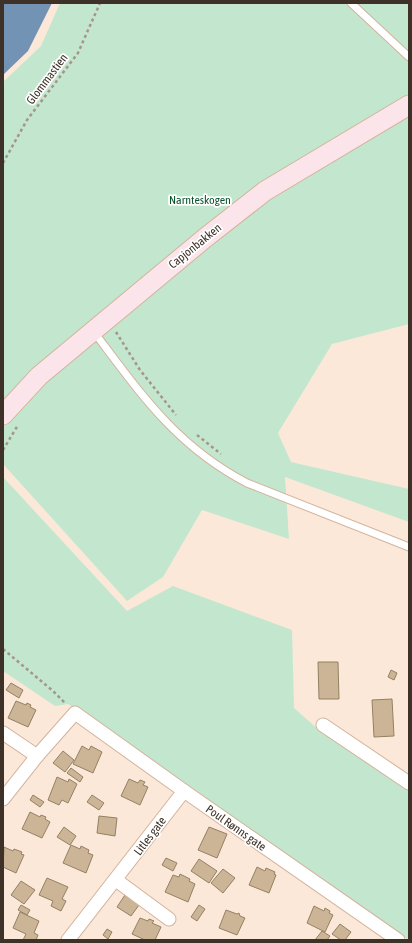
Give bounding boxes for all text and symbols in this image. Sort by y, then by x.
street label: Glommastien [23,51,71,107]
park label: Narnteskogen [169,193,231,207]
street label: Capjonbakken [166,221,224,271]
street label: Poul Rønns gate [203,802,269,854]
street label: Litles gate [131,814,169,858]

